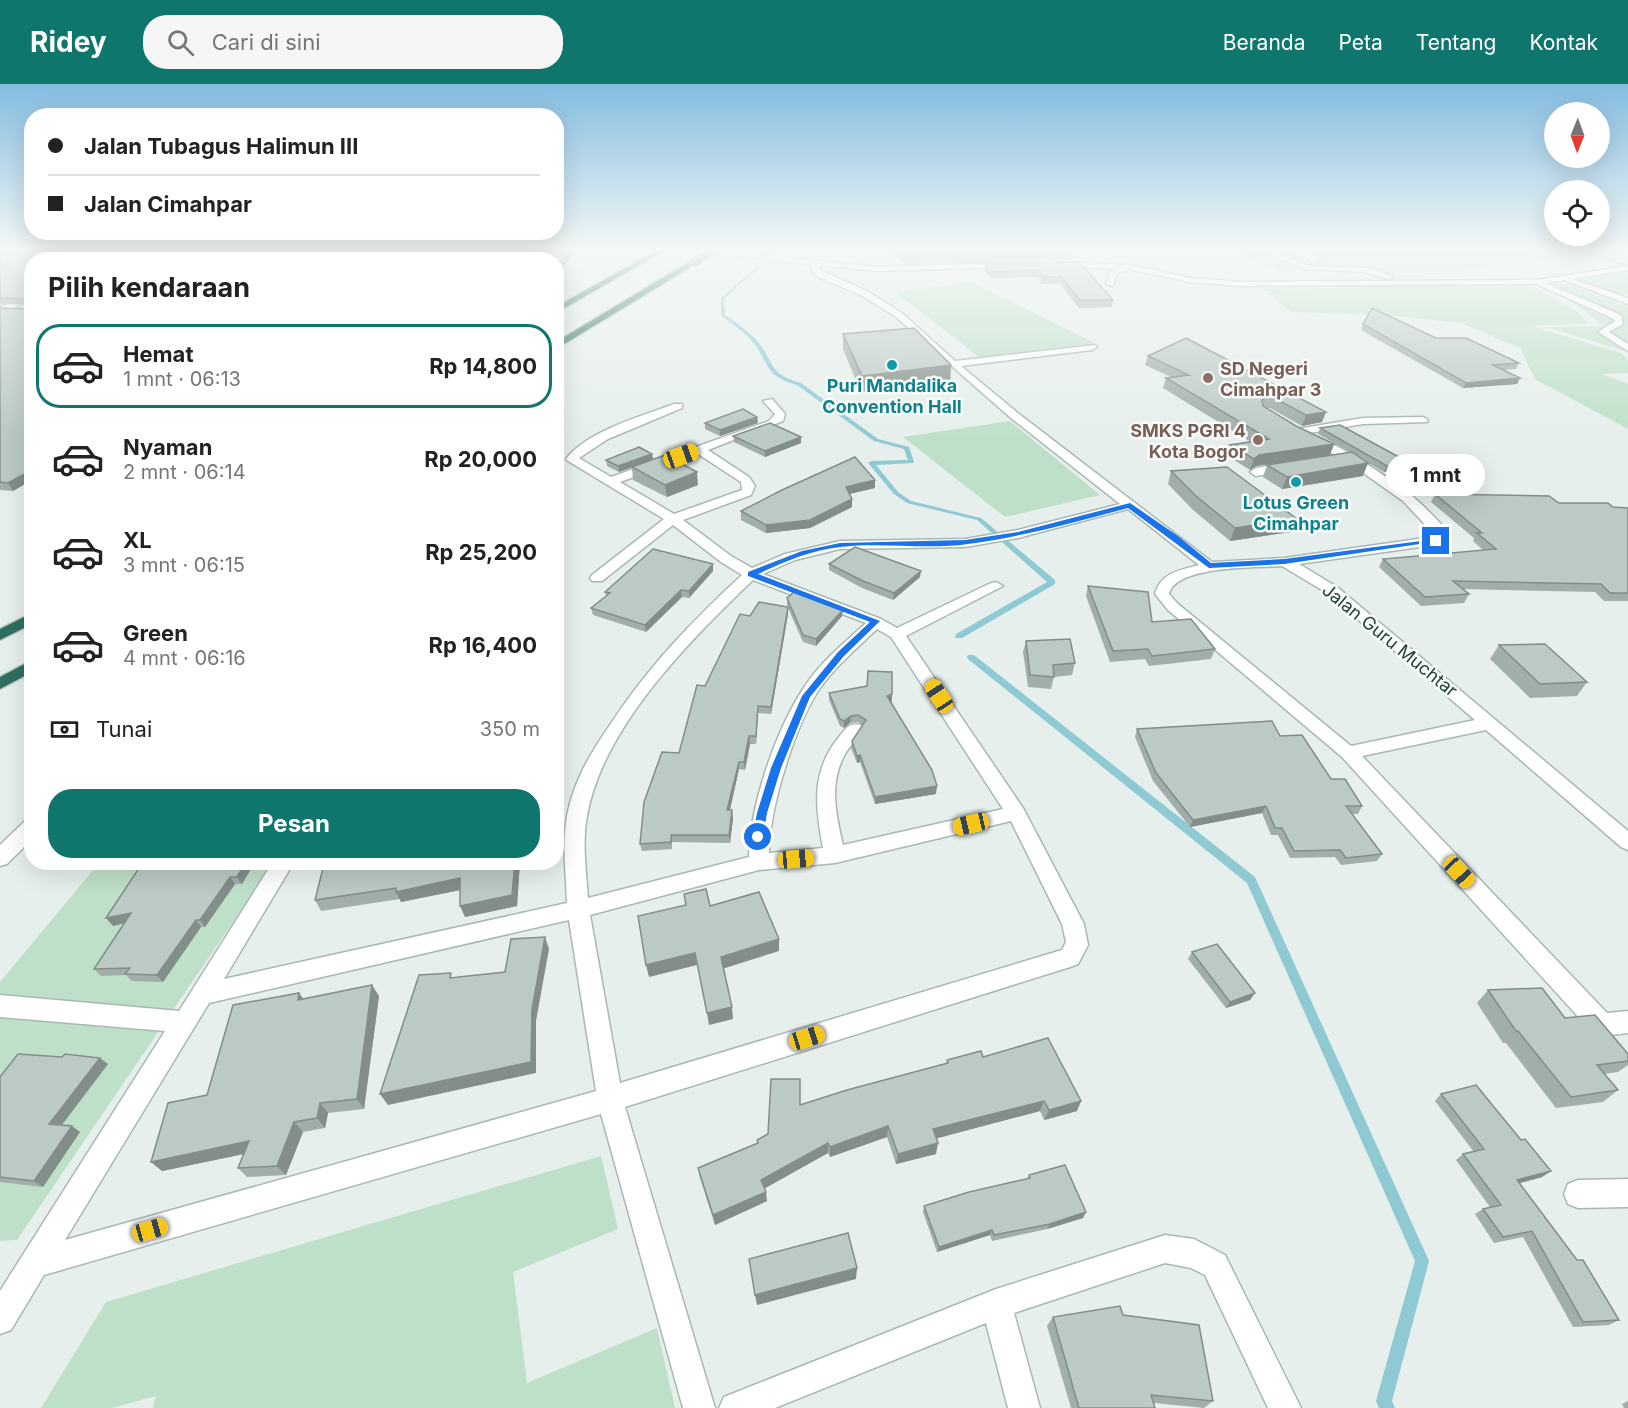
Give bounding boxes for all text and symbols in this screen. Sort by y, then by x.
search box [143,15,563,69]
text: Ridey [30,25,107,59]
icon: search [164,26,197,59]
text: Cari di sini [212,29,321,55]
text: Beranda [1223,30,1305,55]
text: Peta [1338,30,1383,55]
text: Tentang [1416,30,1496,55]
text: Kontak [1529,30,1598,55]
north arrow [1544,102,1610,168]
map controls [1544,102,1610,246]
text: Jalan Tubagus Halimun III [84,133,358,159]
button: locate [1544,180,1610,246]
text: Jalan Cimahpar [84,191,252,217]
text: Pilih kendaraan [48,271,250,304]
icon: car [51,339,105,393]
text: Hemat [123,341,193,367]
text: Rp 14,800 [429,353,537,379]
marker: Puri Mandalika Convention Hall [885,358,899,372]
place label: SD Negeri Cimahpar 3 [1220,358,1321,400]
text: 1 mnt · 06:13 [123,367,241,391]
marker: SD Negeri Cimahpar 3 [1201,371,1215,385]
place label: Puri Mandalika Convention Hall [822,375,962,417]
place label: SMKS PGRI 4 Kota Bogor [1130,420,1246,462]
icon: car [51,432,105,486]
marker: SMKS PGRI 4 Kota Bogor [1251,433,1265,447]
text: Nyaman [123,434,212,460]
car [661,441,701,471]
text: Rp 20,000 [424,446,537,472]
callout: 1 mnt [1386,454,1486,496]
text: 2 mnt · 06:14 [123,460,246,484]
text: 1 mnt [1410,463,1461,487]
marker: Lotus Green Cimahpar [1289,475,1303,489]
place label: Lotus Green Cimahpar [1243,492,1349,534]
icon: car [51,525,105,579]
text: XL [123,527,152,553]
route end [1422,527,1449,554]
text: Rp 25,200 [425,539,537,565]
text: 3 mnt · 06:15 [123,553,245,577]
street label: Jalan Guru Muchtar [1318,579,1462,701]
icon: car [51,618,105,672]
text: Green [123,620,188,646]
text: Rp 16,400 [428,632,537,658]
text: 4 mnt · 06:16 [123,646,246,670]
car [922,676,956,716]
icon: cash [48,713,81,746]
text: Tunai [96,716,152,742]
text: 350 m [480,717,540,741]
button: Pesan [48,789,540,858]
car [951,811,991,837]
route start [744,823,771,850]
car [777,848,815,870]
car [1440,853,1478,891]
car [787,1024,827,1052]
car [130,1216,170,1244]

